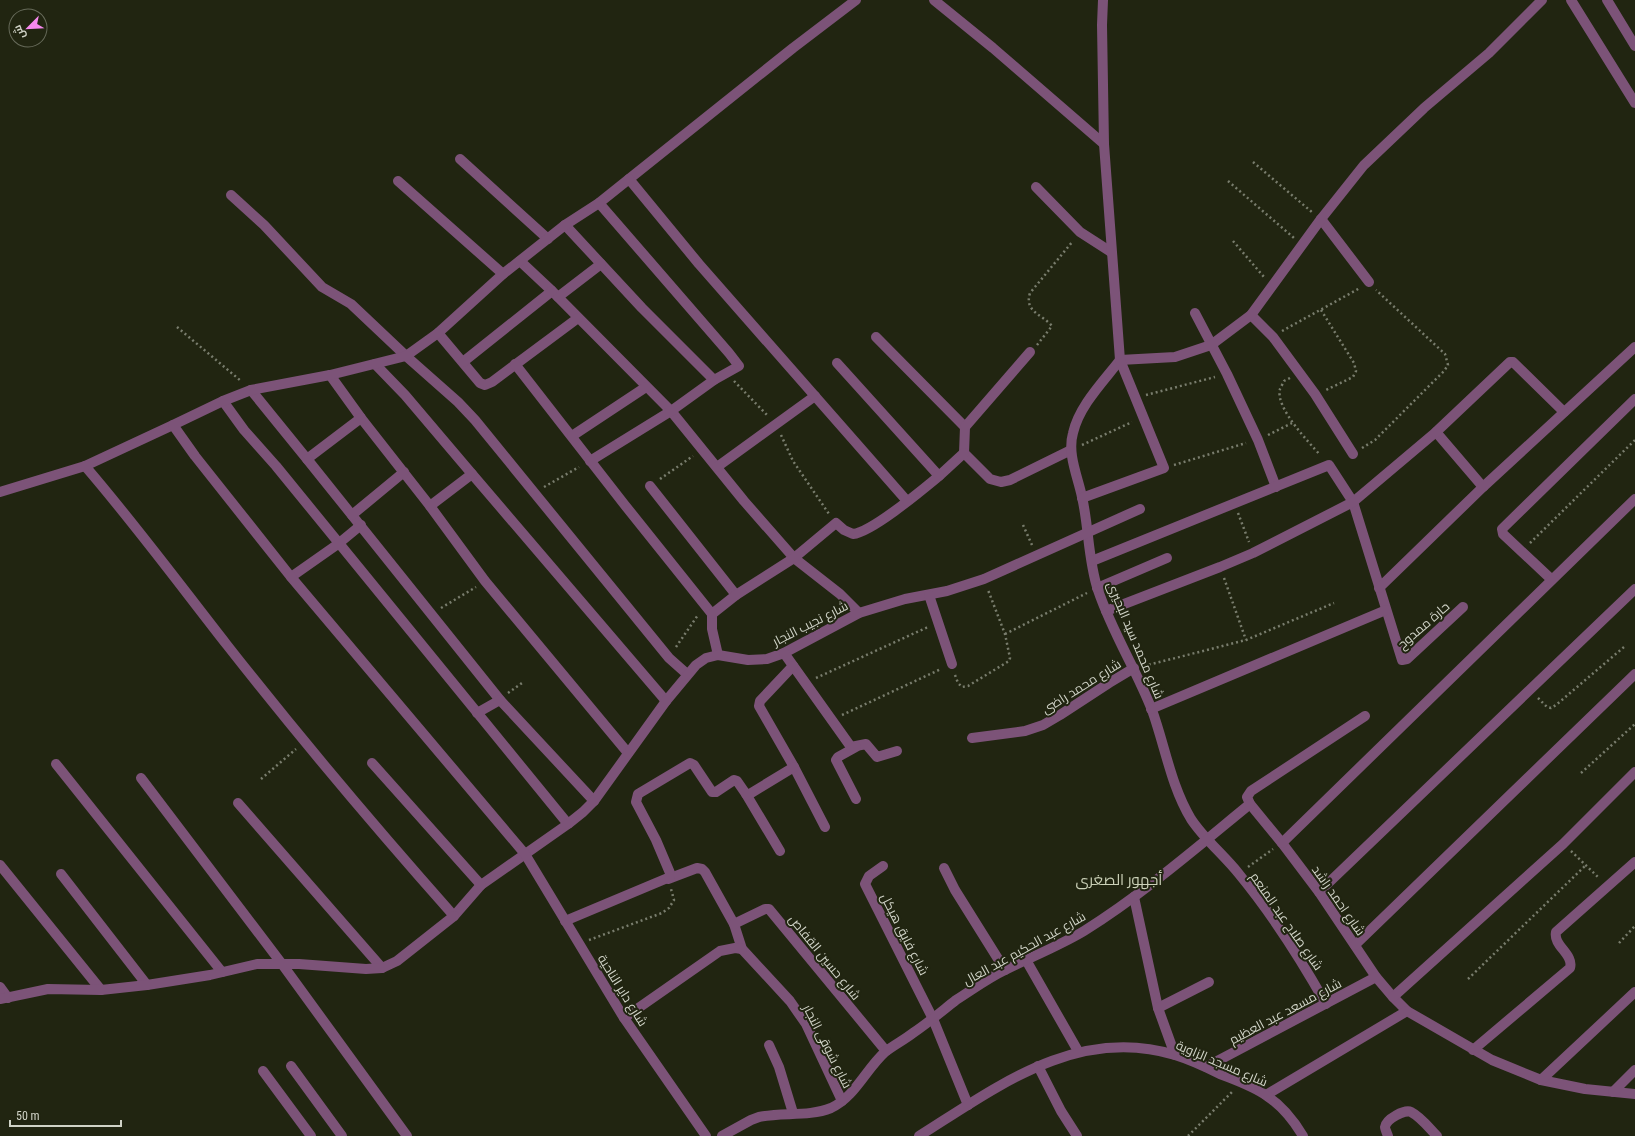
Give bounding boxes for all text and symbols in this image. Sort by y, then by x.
north arrow [8,8,48,48]
text: ش [11,23,28,41]
street label: شارع محمد سيد البحيرى [1103,579,1167,701]
street label: شارع نجيب النجار [769,598,851,650]
street label: حارة ممدوح [1394,599,1453,653]
street label: شارع محمد راضى [1039,656,1124,718]
street label: شارع احمد راشد [1308,862,1368,939]
street label: شارع صلاح عبد المنعم [1246,869,1326,974]
district label: أجهور الصغرى [1076,870,1162,890]
street label: شارع فايق هيكل [877,891,932,978]
street label: شارع عبد الحكيم عبد العال [960,908,1089,990]
street label: شارع حسين القفاص [785,912,864,1004]
street label: شارع داير الناحية [594,952,651,1029]
street label: شارع مسعد عبد العظيم [1227,976,1345,1049]
street label: شارع شوقى النجار [799,1001,855,1091]
street label: شارع مسجد الزاوية [1173,1037,1270,1090]
scale bar [10,1102,121,1128]
text: 50 m [16,1109,40,1123]

